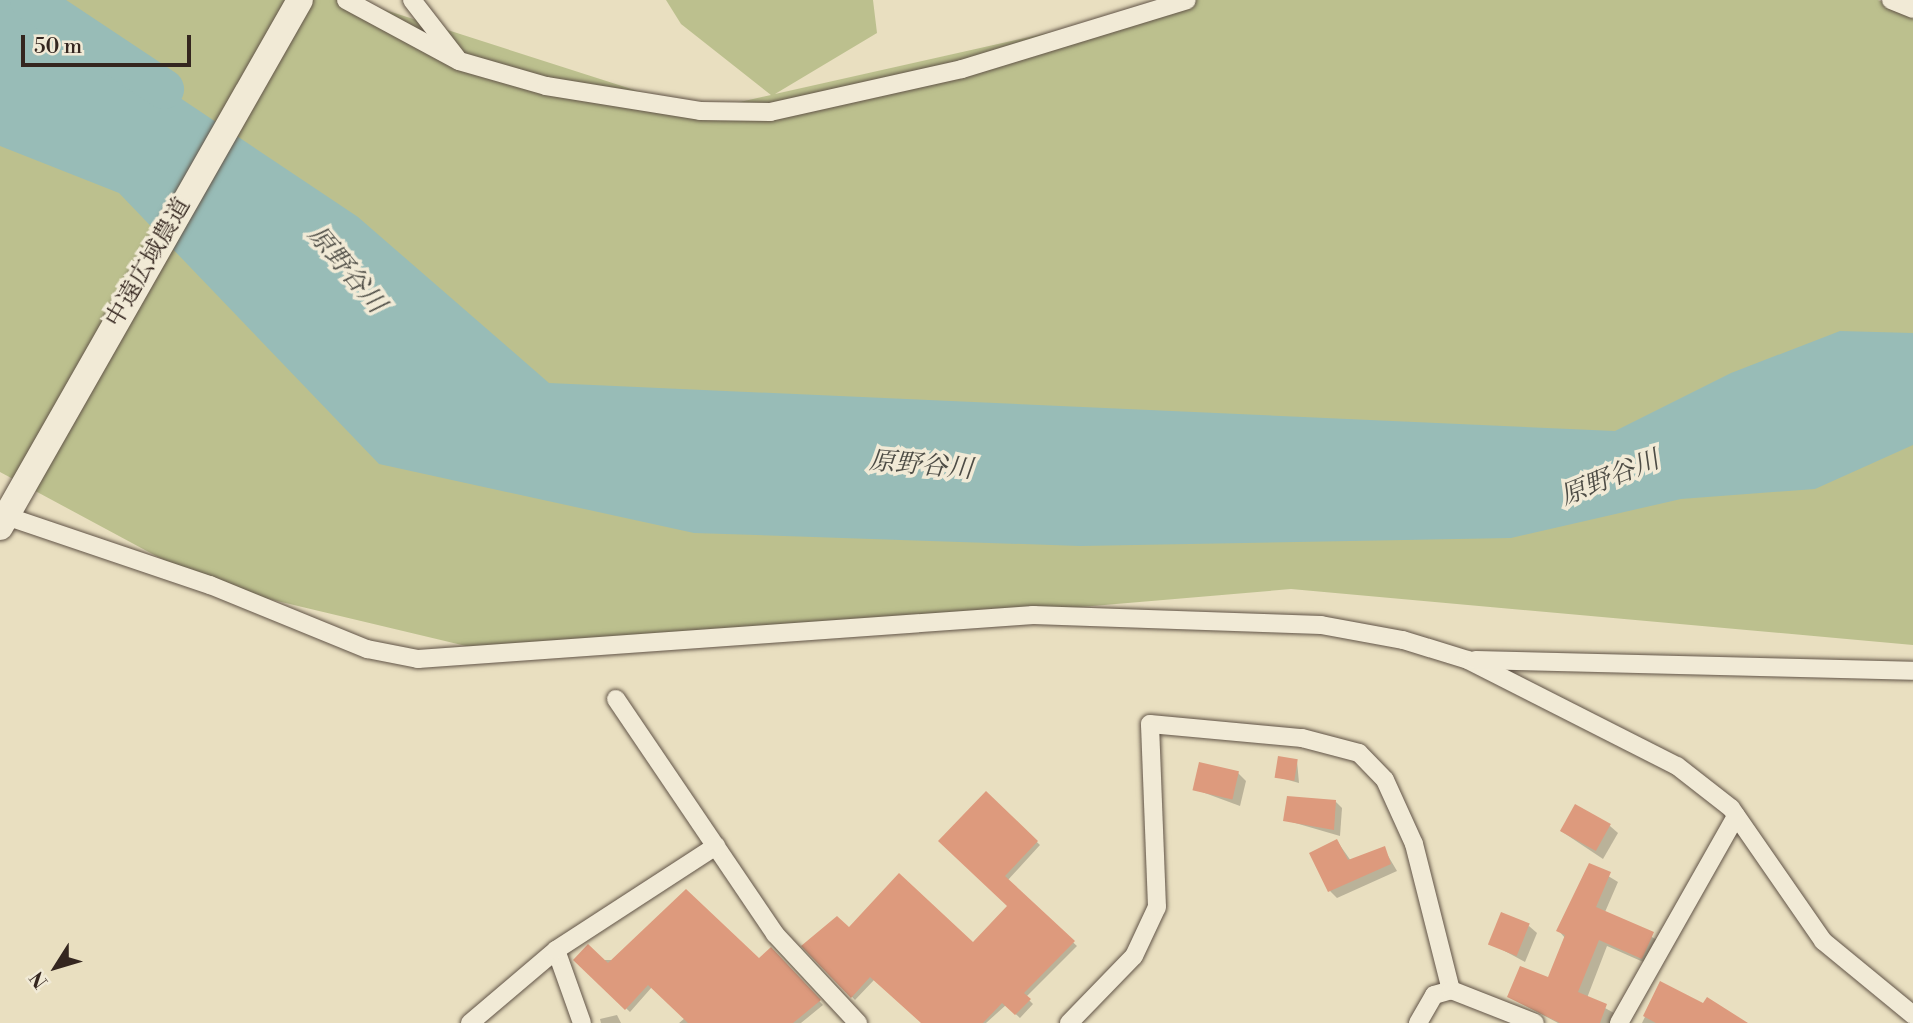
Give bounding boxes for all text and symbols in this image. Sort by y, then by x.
scale bar [24,21,194,65]
text: 50 m [34,34,82,60]
street label: 中遠広域農道 [101,193,197,333]
water label: 原野谷川 [301,220,391,320]
water label: 原野谷川 [1556,445,1664,513]
water label: 原野谷川 [868,446,974,486]
north arrow [21,932,91,1002]
text: N [25,966,53,993]

